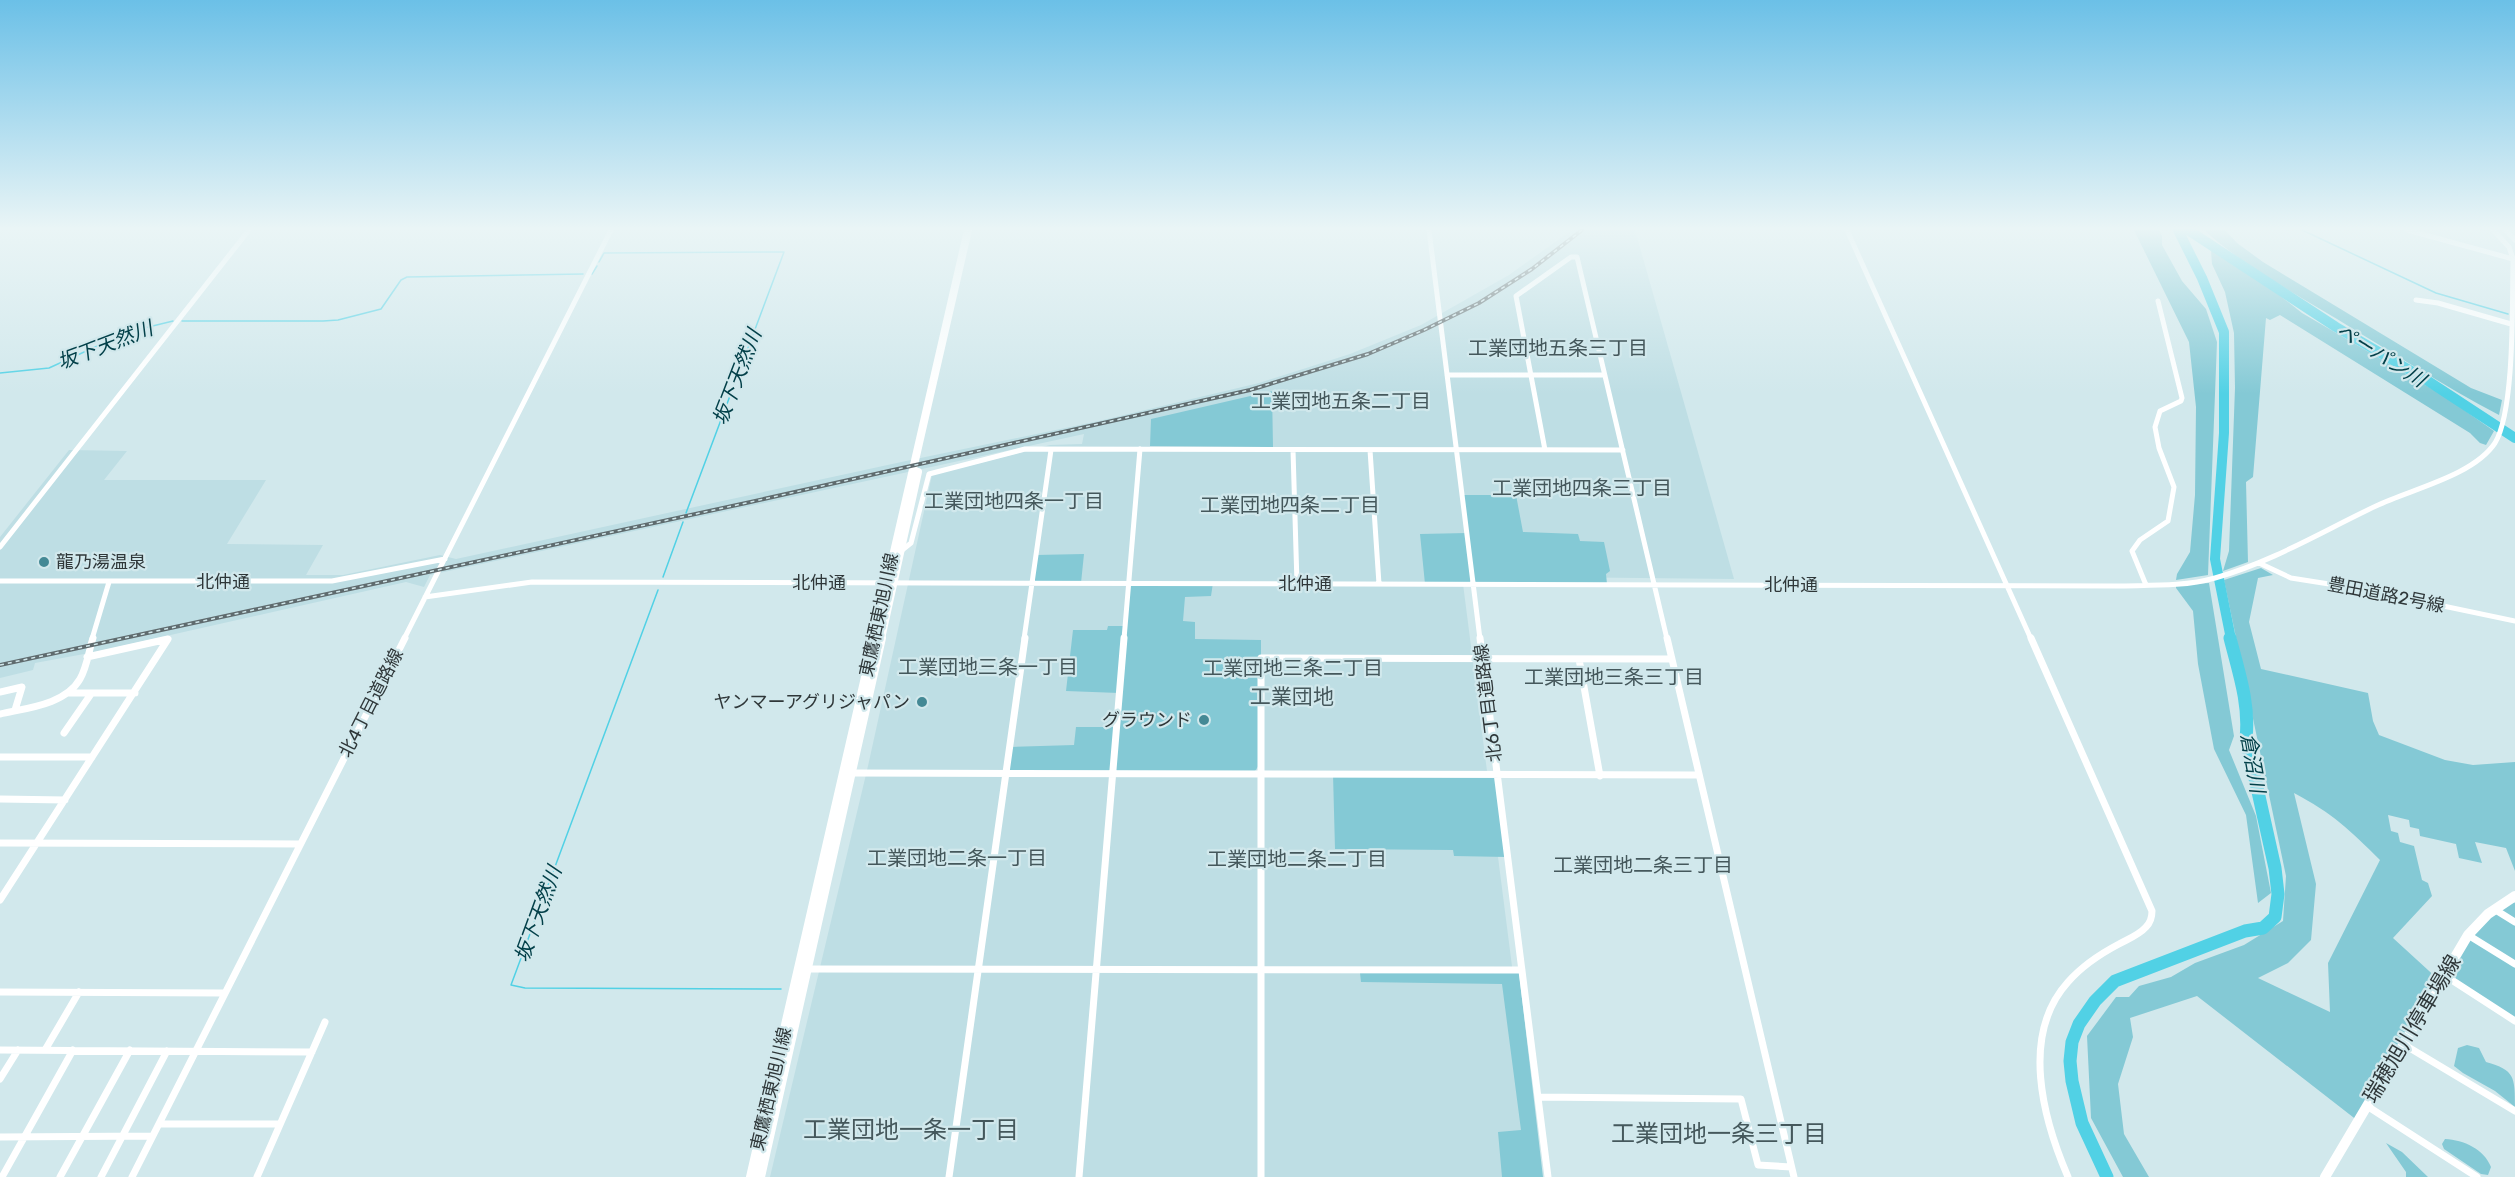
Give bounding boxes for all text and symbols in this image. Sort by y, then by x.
water label: 坂下天然川 [54,315,158,374]
water label: ペーパン川 [2332,318,2432,393]
water label: 坂下天然川 [708,324,767,428]
district label: 工業団地五条三丁目 [1468,336,1648,360]
district label: 工業団地五条二丁目 [1251,389,1431,413]
district label: 工業団地四条三丁目 [1492,476,1672,500]
district label: 工業団地四条一丁目 [924,489,1104,513]
district label: 工業団地四条二丁目 [1200,493,1380,517]
place label: 龍乃湯温泉 [56,551,146,573]
street label: 東鷹栖東旭川線 [855,551,903,679]
marker: 龍乃湯温泉 [37,555,51,569]
street label: 北仲通 [196,571,250,593]
street label: 北仲通 [792,572,846,594]
street label: 北仲通 [1278,573,1332,595]
street label: 豊田道路2号線 [2326,573,2446,617]
street label: 北仲通 [1764,574,1818,596]
street label: 北6丁目道路線 [1470,643,1506,763]
street label: 北4丁目道路線 [334,645,408,761]
district label: 工業団地三条一丁目 [898,655,1078,679]
district label: 工業団地三条二丁目 [1203,656,1383,680]
district label: 工業団地三条三丁目 [1524,665,1704,689]
district label: 工業団地 [1250,684,1334,709]
place label: ヤンマーアグリジャパン [714,691,910,713]
marker: ヤンマーアグリジャパン [915,695,929,709]
place label: グラウンド [1102,709,1192,731]
marker: グラウンド [1197,713,1211,727]
water label: 倉沼川 [2236,731,2270,797]
district label: 工業団地二条一丁目 [867,846,1047,870]
district label: 工業団地二条二丁目 [1207,847,1387,871]
district label: 工業団地二条三丁目 [1553,853,1733,877]
water label: 坂下天然川 [510,861,567,965]
street label: 瑞穂旭川停車場線 [2358,950,2466,1107]
street label: 東鷹栖東旭川線 [746,1025,796,1153]
district label: 工業団地一条一丁目 [803,1116,1019,1144]
district label: 工業団地一条三丁目 [1611,1120,1827,1148]

